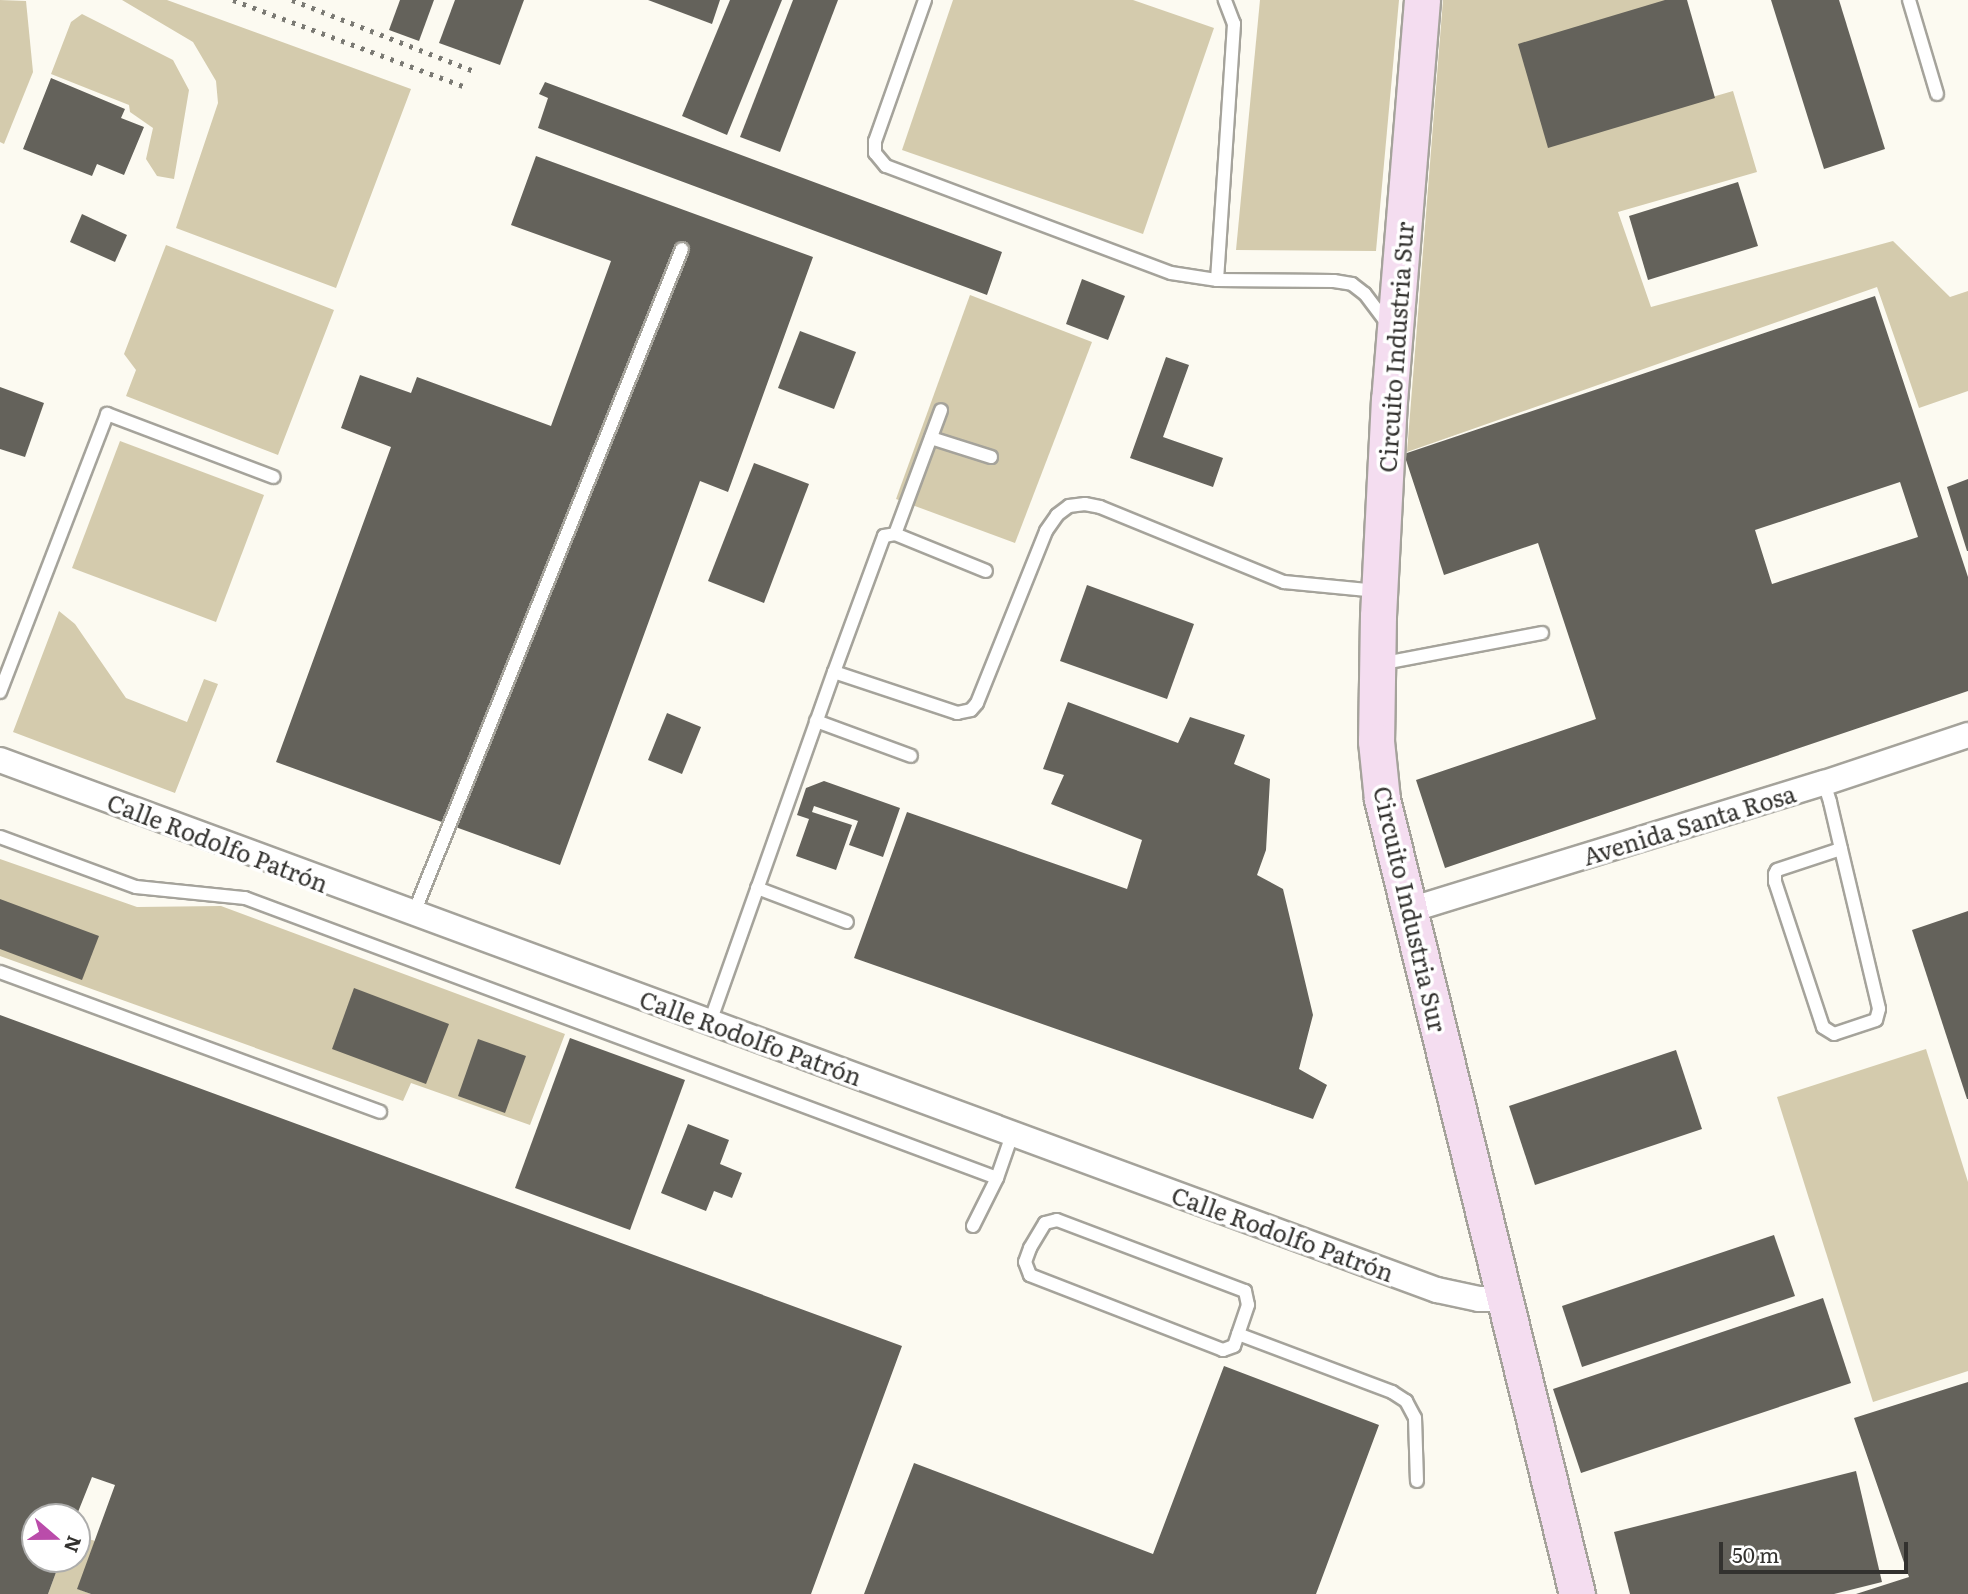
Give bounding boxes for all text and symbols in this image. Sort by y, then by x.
street label: Circuito Industria Sur [1372,221,1418,473]
street label: Avenida Santa Rosa [1579,778,1799,870]
street label: Circuito Industria Sur [1369,783,1453,1035]
street label: Calle Rodolfo Patrón [104,787,332,897]
street label: Calle Rodolfo Patrón [636,983,866,1091]
street label: Calle Rodolfo Patrón [1168,1179,1398,1287]
north arrow [21,1503,91,1573]
scale bar [1723,1528,1912,1572]
text: N [58,1532,90,1557]
text: 50 m [1732,1538,1779,1569]

